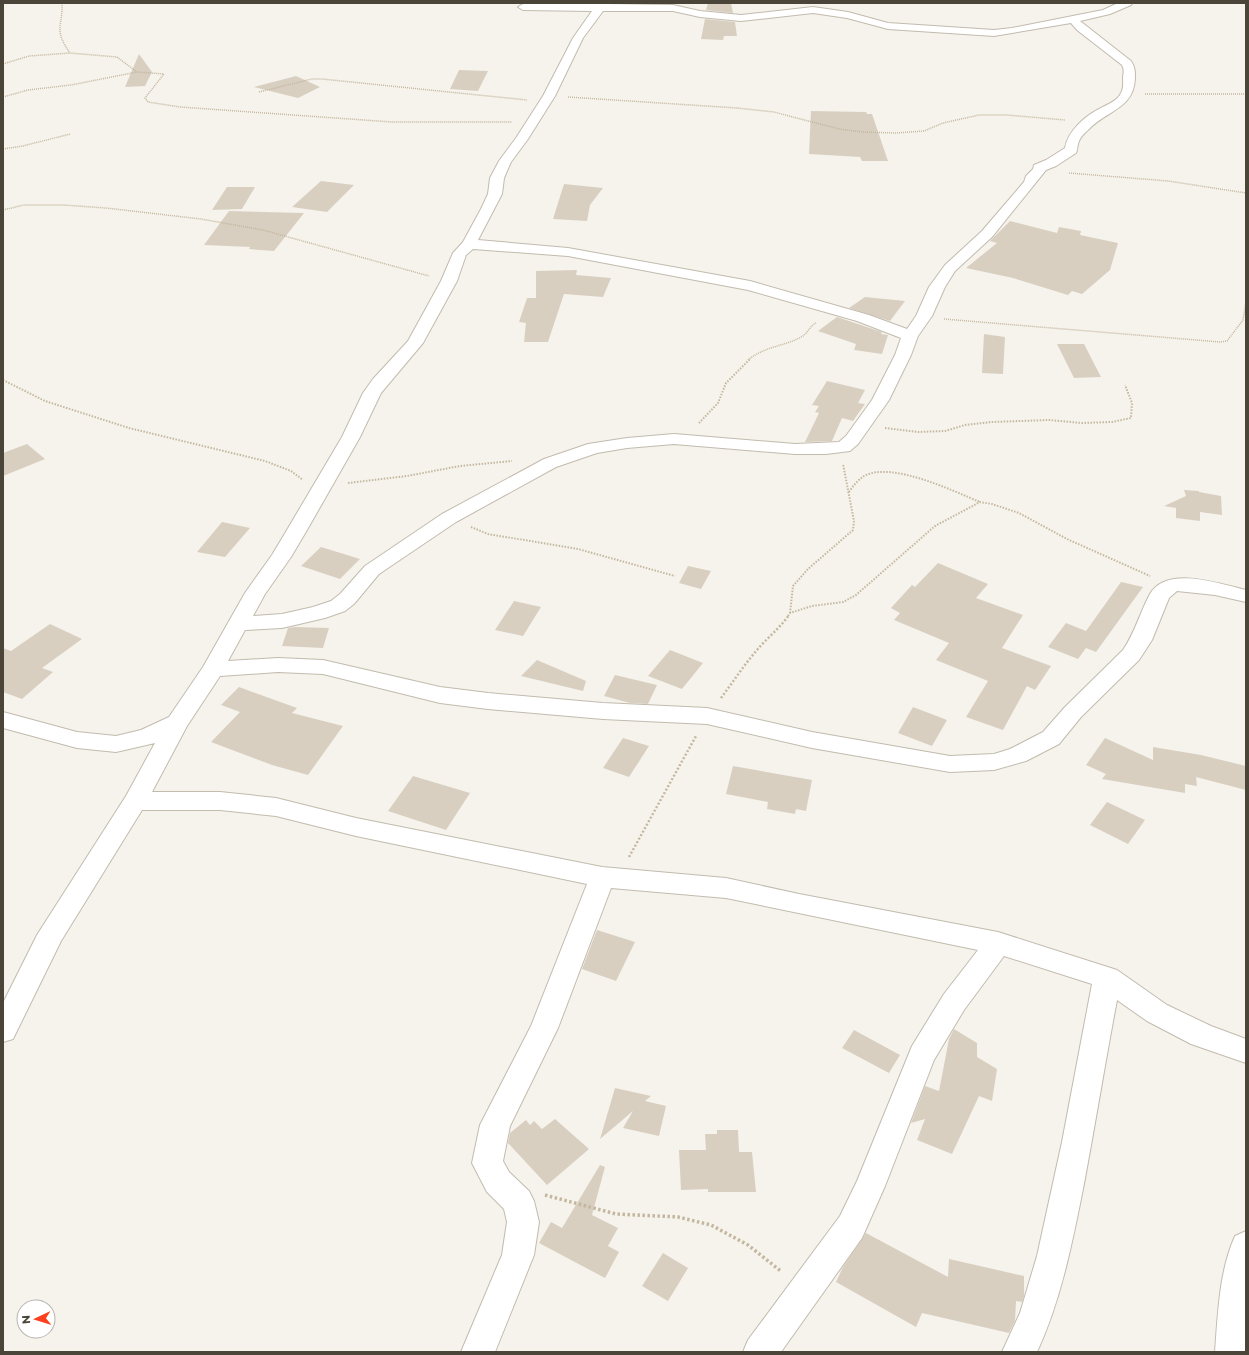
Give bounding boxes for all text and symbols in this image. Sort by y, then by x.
north arrow [16,1299,56,1339]
text: N [19,1315,33,1325]

